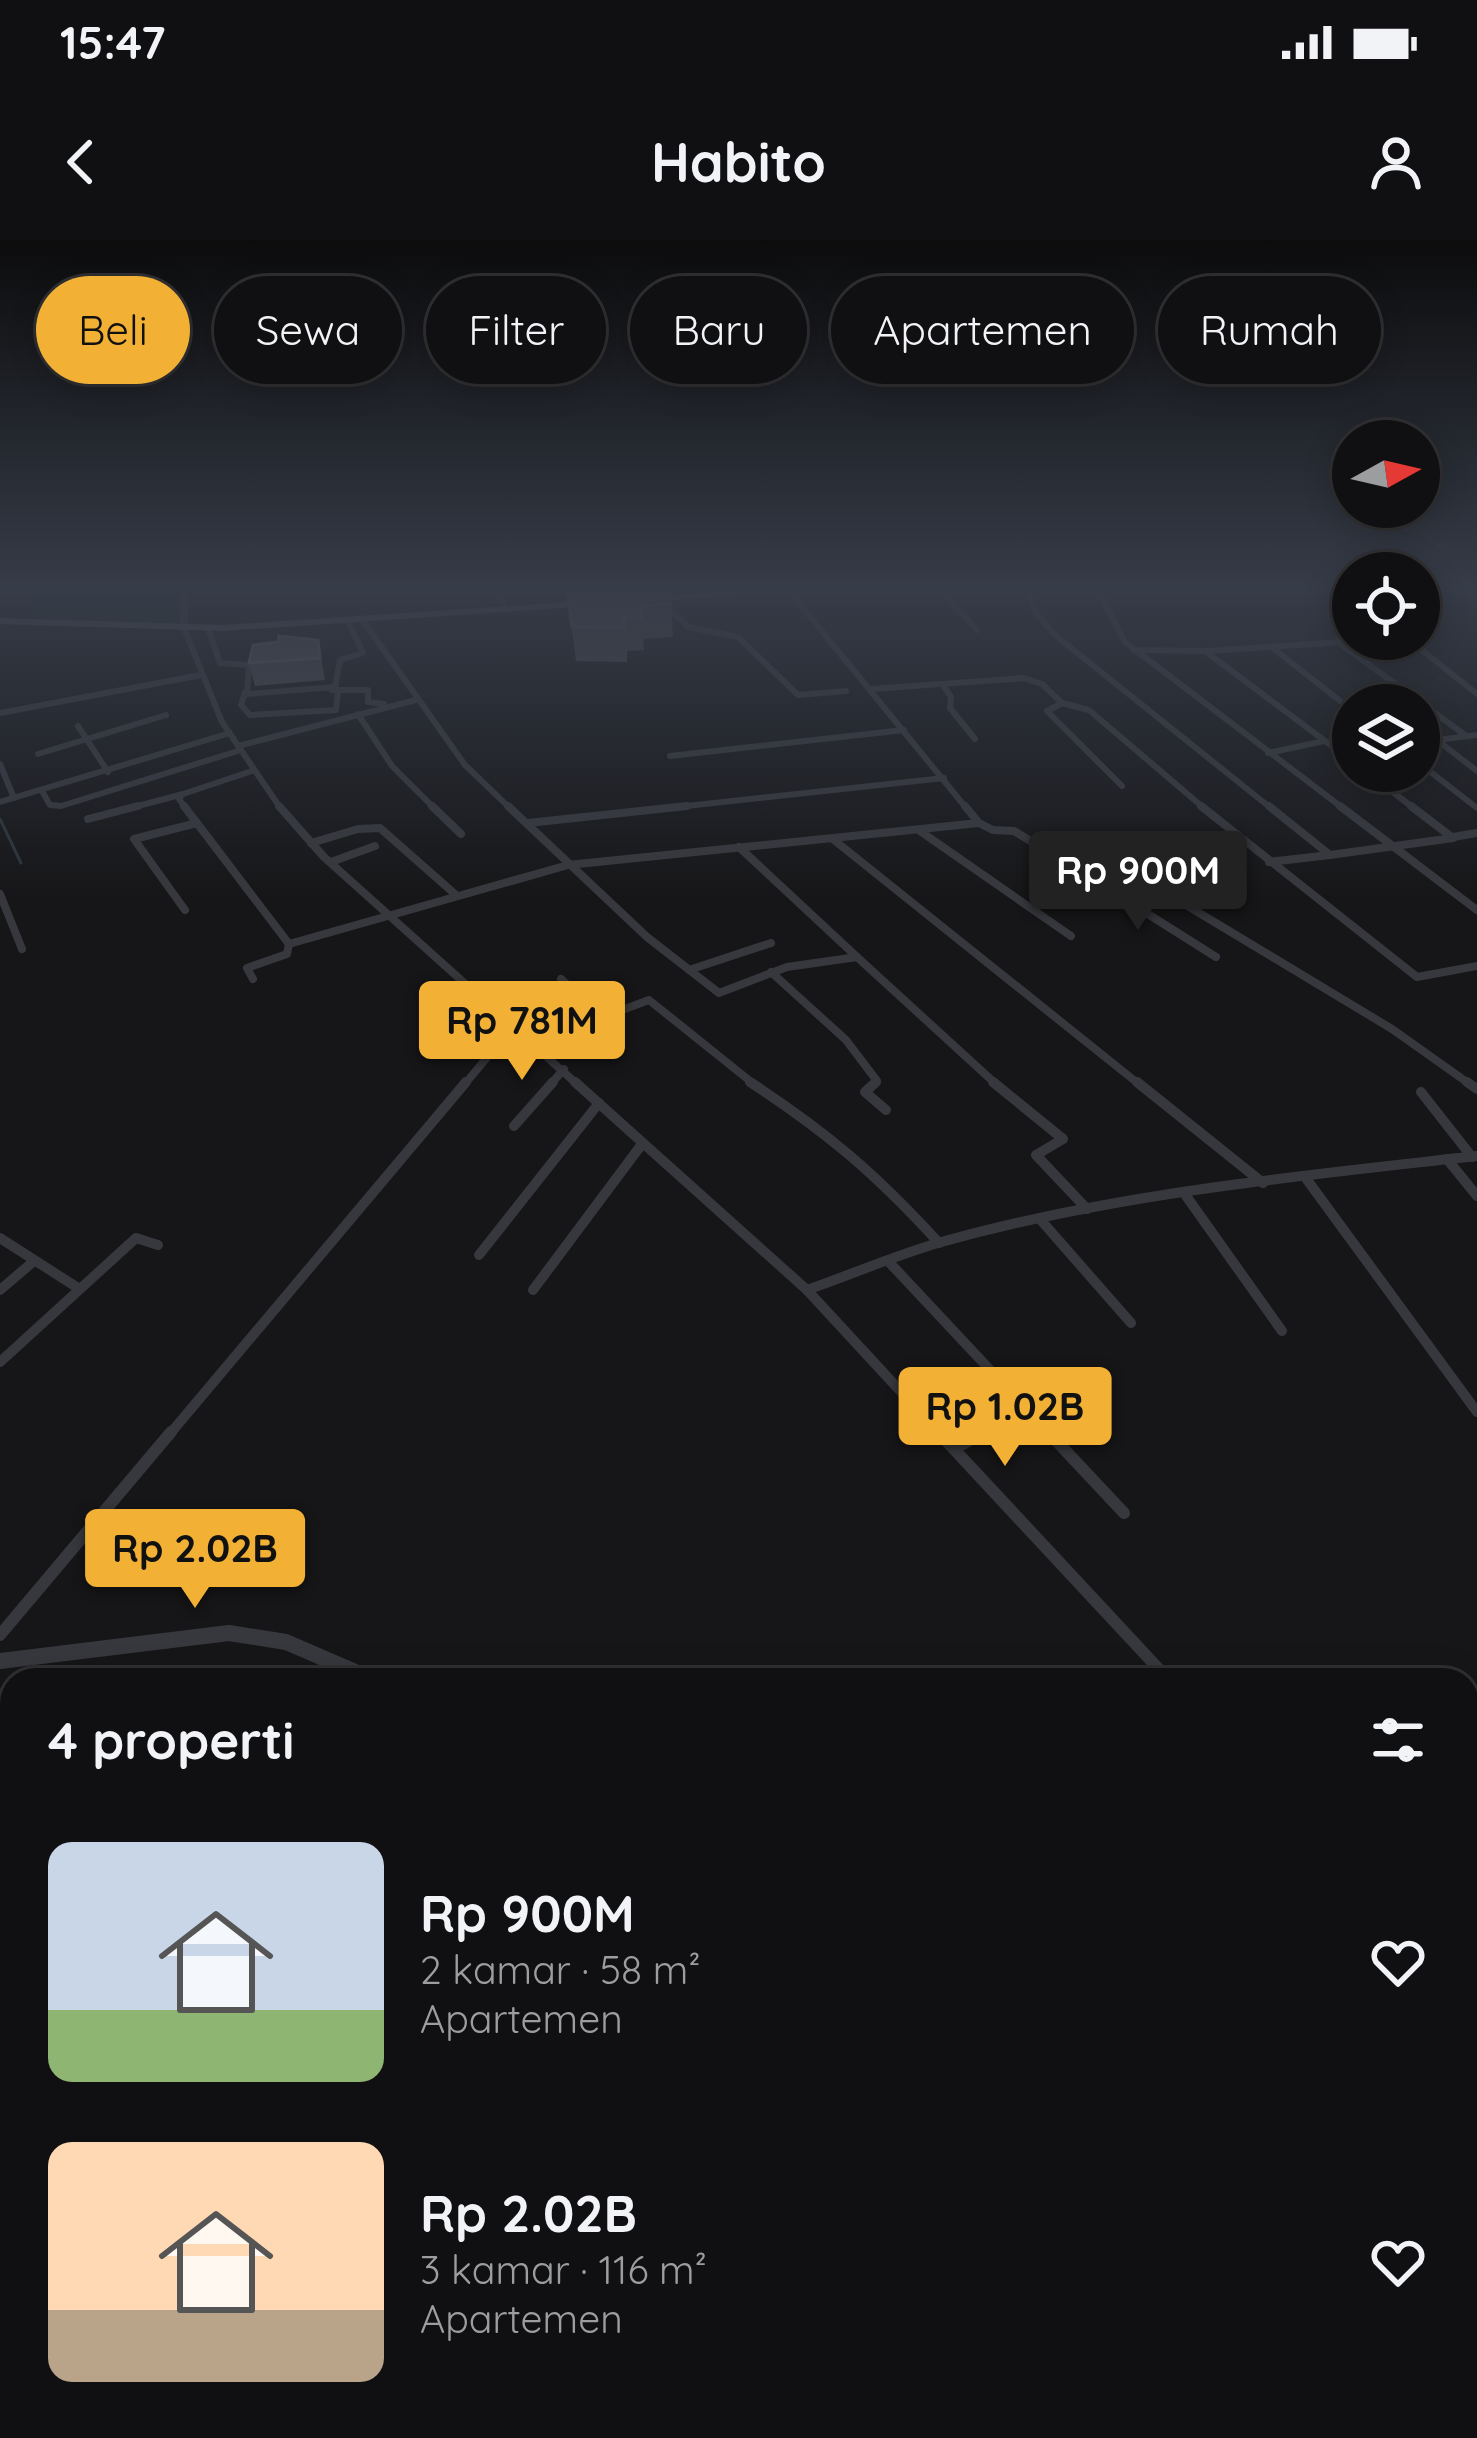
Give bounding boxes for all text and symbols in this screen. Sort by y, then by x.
text: 15:47 [60,14,166,70]
text: Habito [651,128,826,196]
icon: back [48,129,114,195]
icon: person [1363,129,1429,195]
chip: Beli [36,276,190,384]
chip: Sewa [214,276,402,384]
chip: Filter [426,276,606,384]
chip: Baru [630,276,807,384]
chip: Apartemen [831,276,1134,384]
chip: Rumah [1158,276,1381,384]
north arrow [1332,420,1440,528]
map controls [1332,420,1440,792]
button: locate [1332,552,1440,660]
button: layers [1332,684,1440,792]
pin: Rp 900M [1027,831,1249,933]
text: Rp 900M [1056,845,1220,894]
pin: Rp 781M [411,981,633,1083]
text: Rp 781M [446,995,598,1044]
pin: Rp 1.02B [881,1367,1129,1469]
text: Rp 1.02B [926,1381,1084,1430]
pin: Rp 2.02B [71,1509,319,1611]
text: Rp 2.02B [112,1523,278,1572]
icon: filters [1365,1707,1431,1773]
text: 4 properti [48,1708,294,1772]
text: Rp 900M [420,1881,635,1945]
icon: home [144,1890,288,2034]
icon: heart [1365,1929,1431,1995]
text: 2 kamar · 58 m² [420,1945,701,1994]
text: Apartemen [420,1994,623,2043]
text: Rp 2.02B [420,2181,637,2245]
icon: home [144,2190,288,2334]
icon: heart [1365,2229,1431,2295]
text: 3 kamar · 116 m² [420,2245,707,2294]
text: Apartemen [420,2294,623,2343]

